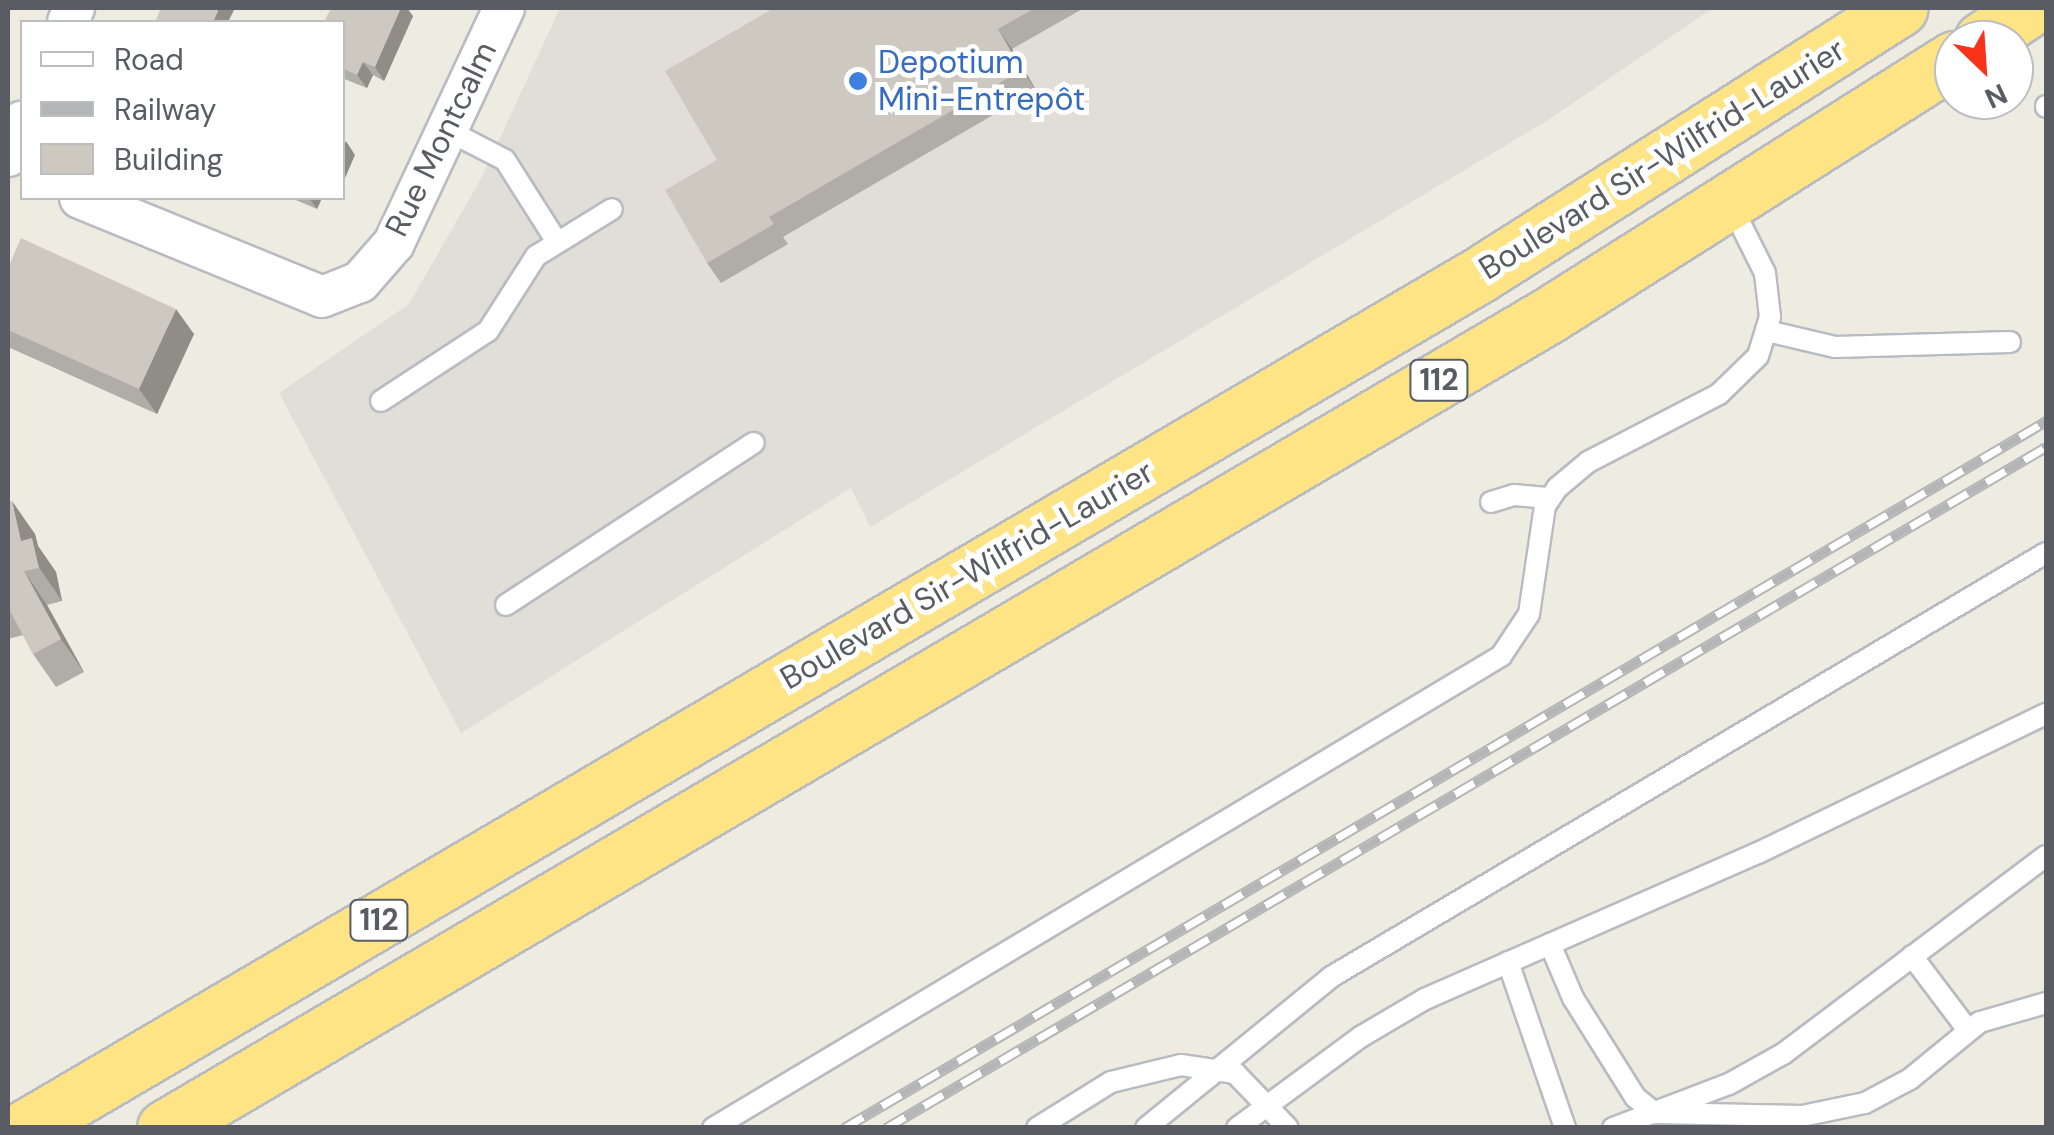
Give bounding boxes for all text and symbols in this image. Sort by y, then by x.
legend [20,20,345,200]
north arrow [1934,20,2034,120]
street label: Boulevard Sir-Wilfrid-Laurier [1472,30,1852,288]
street label: Rue Montcalm [377,35,505,243]
text: Road [114,40,184,79]
place label: Depotium Mini-Entrepôt [878,44,1085,119]
marker: Depotium Mini-Entrepôt [847,70,869,92]
text: N [1979,75,2013,117]
text: Railway [114,90,217,129]
text: Building [114,140,223,179]
road number: 112 [1409,355,1469,405]
street label: Boulevard Sir-Wilfrid-Laurier [774,452,1160,698]
road number: 112 [349,895,409,945]

